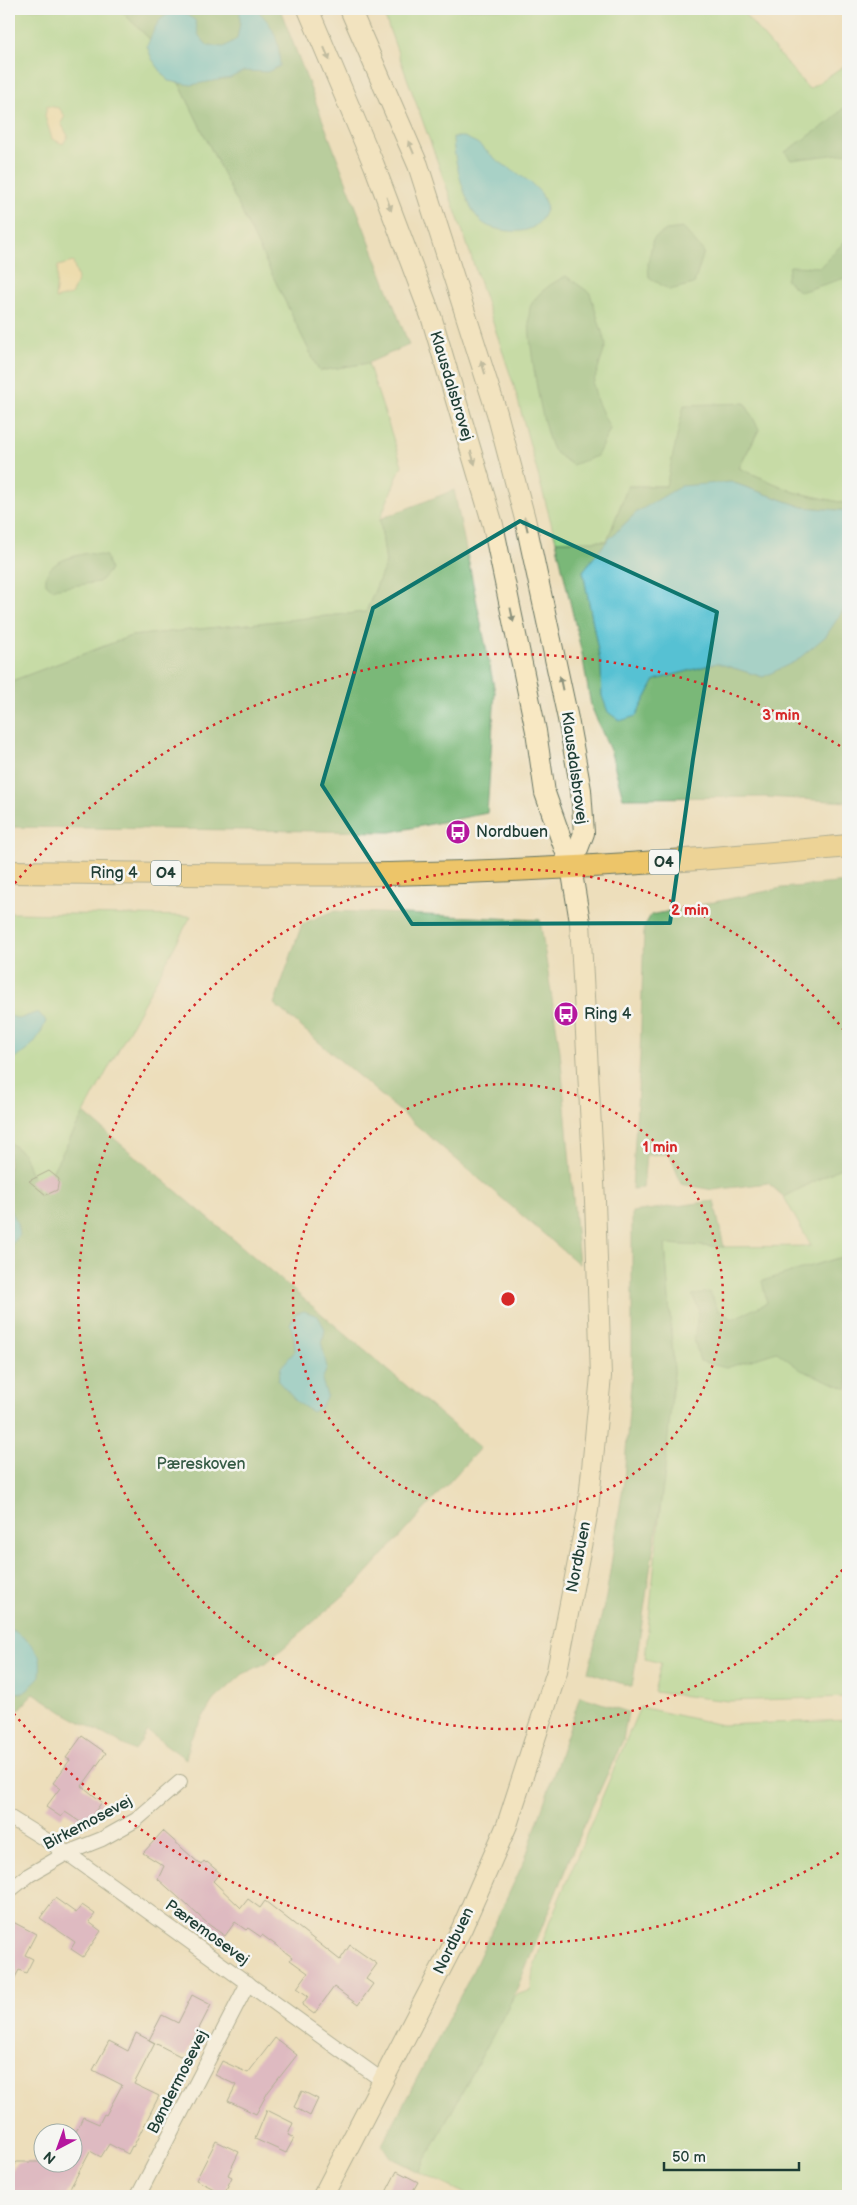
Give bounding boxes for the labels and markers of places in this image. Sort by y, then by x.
bus stop icon: Nordbuen [445,819,471,845]
place label: Nordbuen [476,823,548,842]
bus stop icon: Ring 4 [553,1001,579,1027]
place label: Ring 4 [584,1005,632,1024]
centre of rings [499,1290,517,1308]

